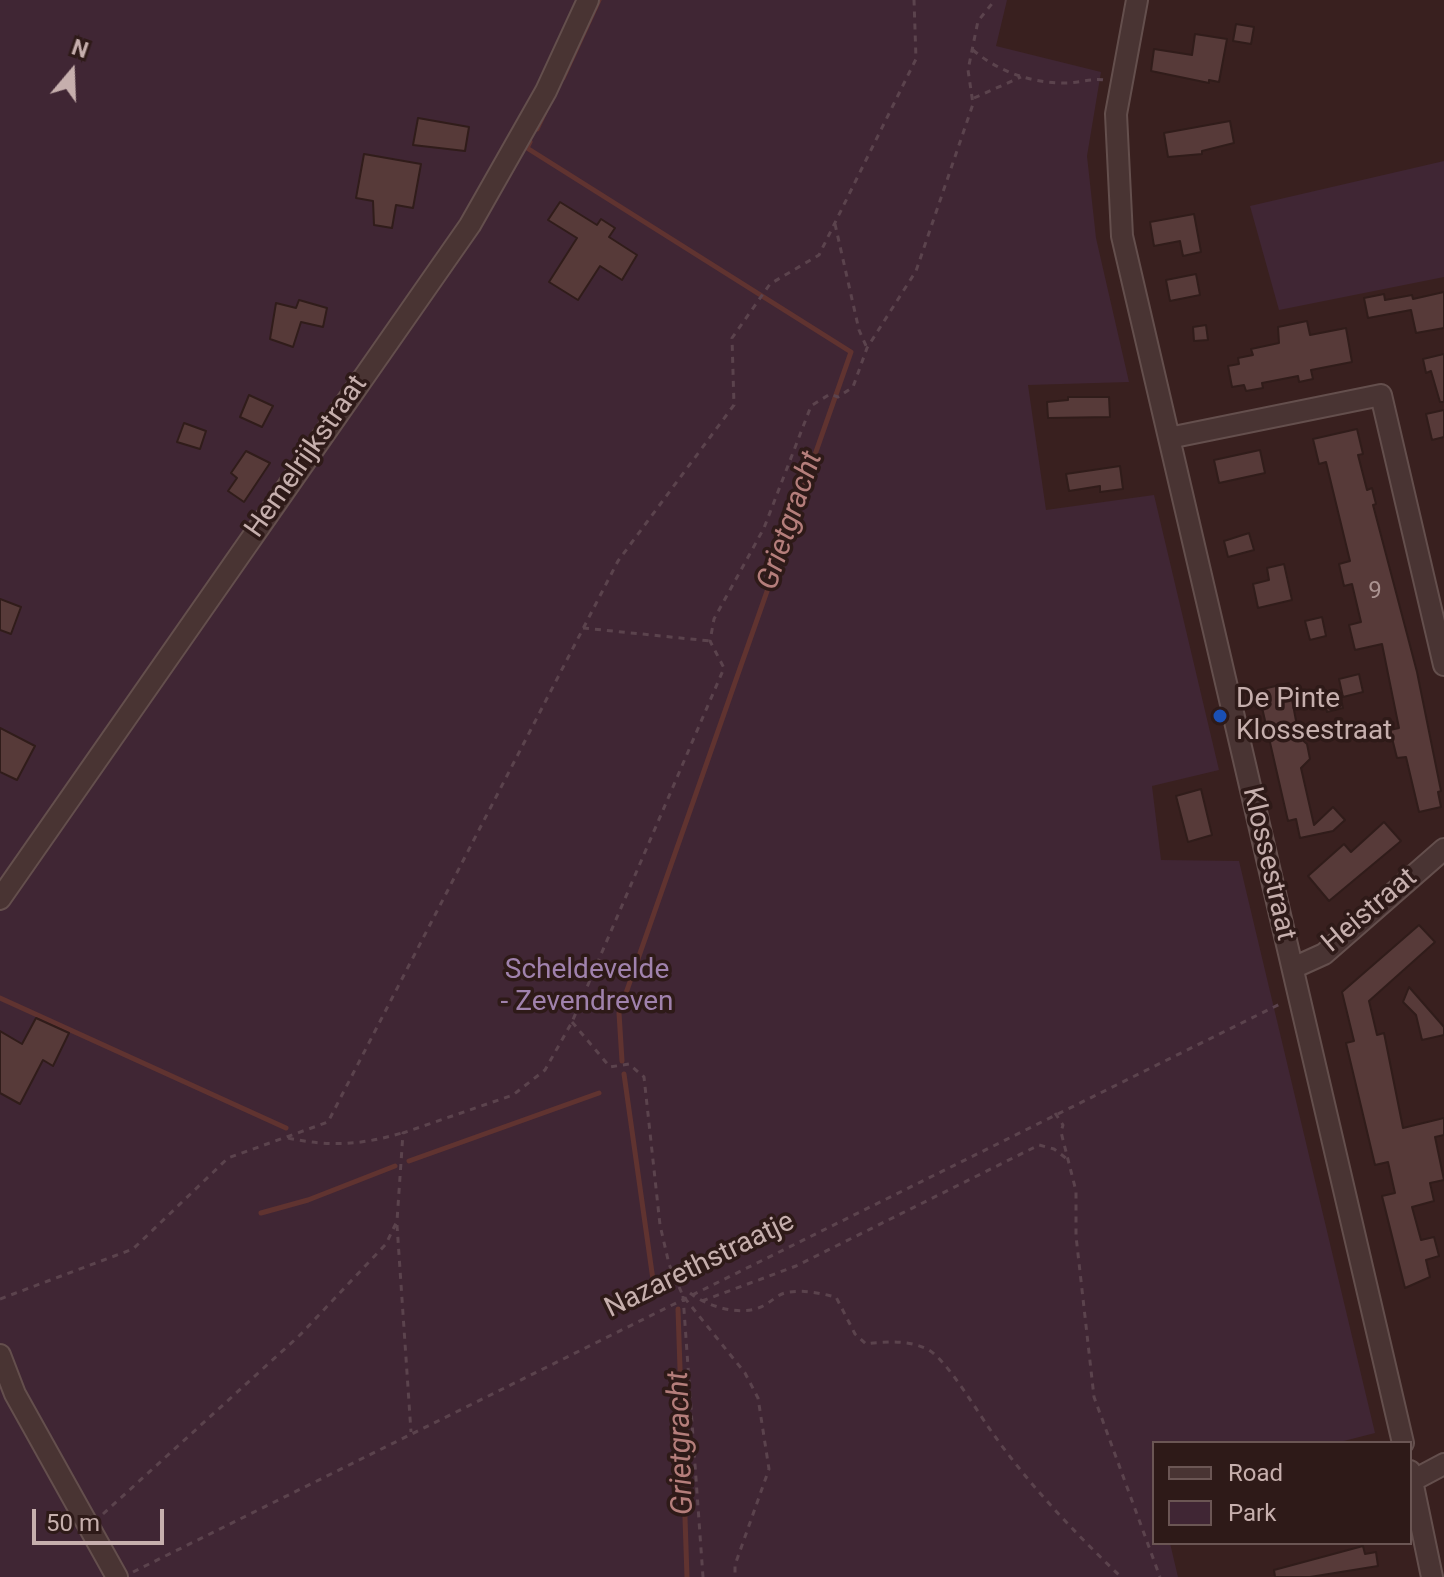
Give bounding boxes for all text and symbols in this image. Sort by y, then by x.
north arrow [32,32,112,112]
text: N [69,34,91,63]
street label: Hemelrijkstraat [239,369,375,545]
water label: Grietgracht [751,447,831,595]
house number: 9 [1368,578,1382,606]
place label: De Pinte Klossestraat [1236,683,1392,749]
marker: De Pinte Klossestraat [1211,707,1229,725]
street label: Klossestraat [1234,784,1302,944]
street label: Heistraat [1316,862,1424,960]
park label: Scheldevelde - Zevendreven [501,954,673,1020]
street label: Nazarethstraatje [600,1206,800,1326]
water label: Grietgracht [661,1370,703,1516]
legend [1152,1441,1412,1545]
text: Road [1228,1459,1283,1487]
scale bar [36,1493,168,1543]
text: Park [1228,1499,1276,1527]
text: 50 m [46,1509,100,1537]

